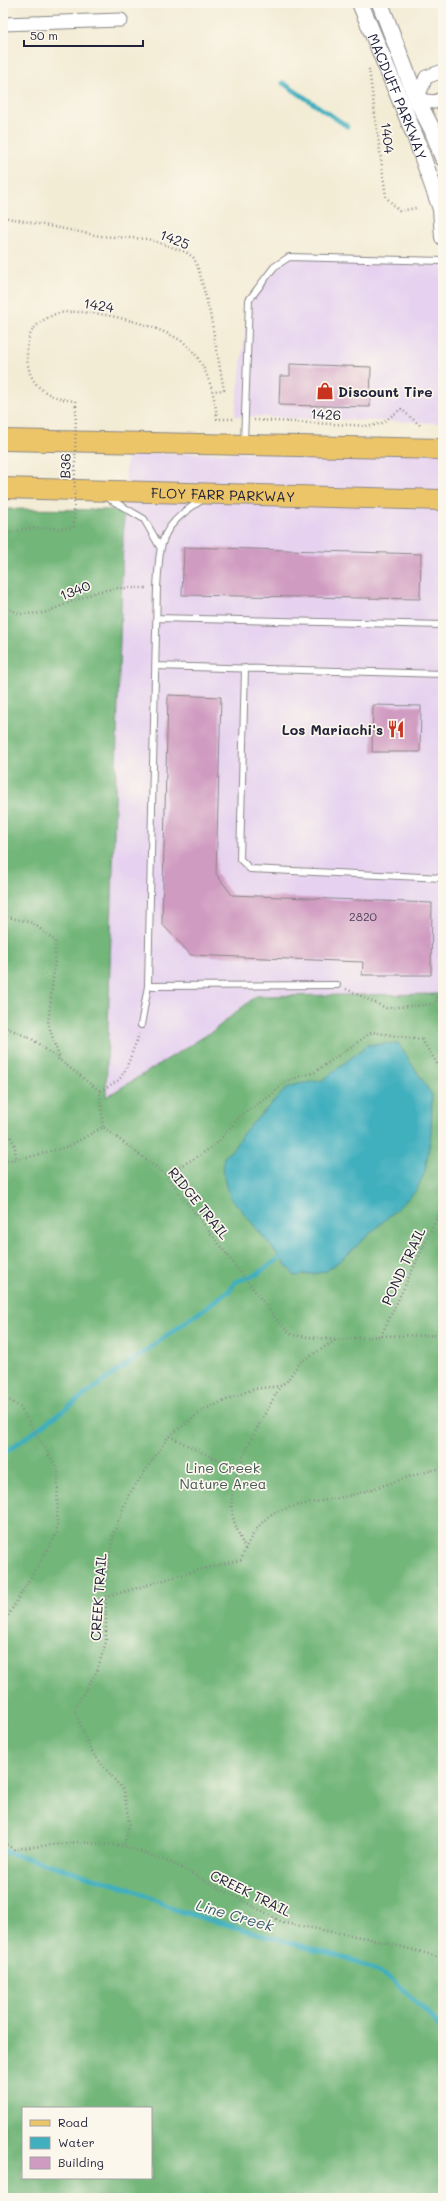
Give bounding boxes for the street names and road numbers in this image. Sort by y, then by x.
street label: MACDUFF PARKWAY [364,30,432,162]
street label: 1404 [377,121,399,155]
street label: 1425 [157,224,193,254]
street label: 1424 [82,293,116,317]
street label: 1426 [310,404,342,424]
street label: B36 [55,453,75,479]
street label: FLOY FARR PARKWAY [151,483,295,505]
street label: 1340 [57,575,93,604]
street label: RIDGE TRAIL [164,1163,234,1243]
street label: POND TRAIL [377,1223,430,1308]
street label: CREEK TRAIL [85,1552,111,1642]
street label: CREEK TRAIL [207,1865,295,1921]

